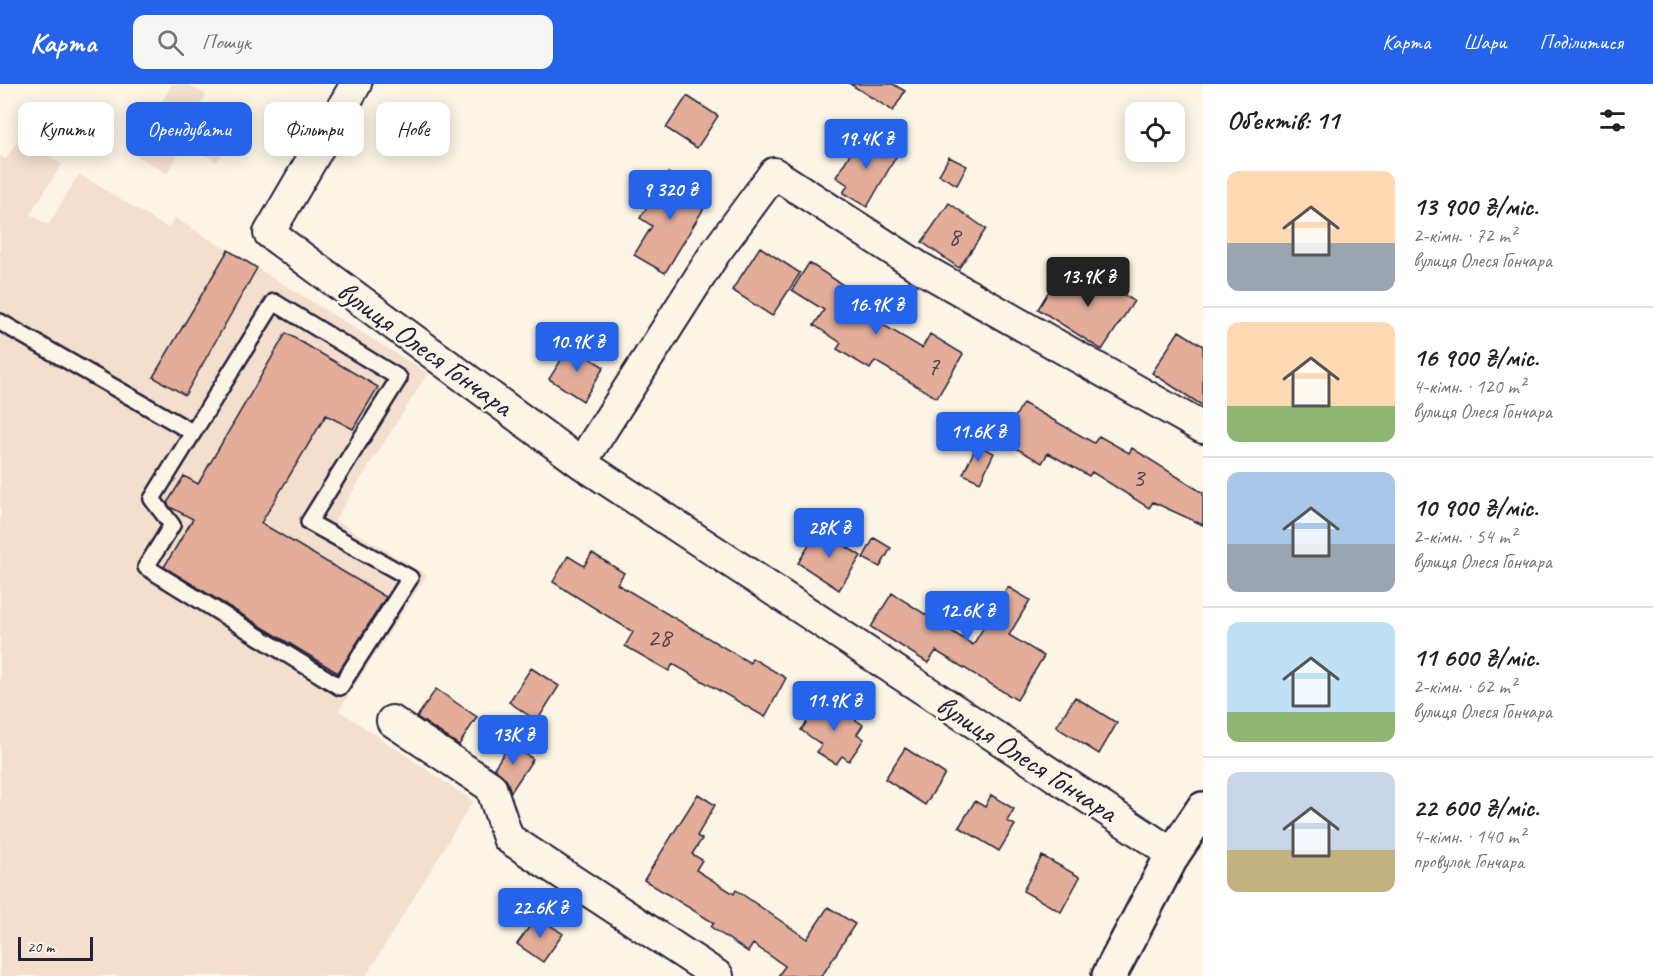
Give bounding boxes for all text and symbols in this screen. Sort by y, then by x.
search box [133,15,553,69]
text: Карта [30,25,97,60]
icon: search [154,26,187,59]
text: Пошук [202,28,251,56]
text: Карта [1382,29,1430,55]
text: Шари [1463,29,1507,55]
text: Поділитися [1540,29,1623,55]
chip: Купити [18,102,114,156]
chip: Орендувати [126,102,252,156]
chip: Фільтри [264,102,364,156]
chip: Нове [376,102,450,156]
map controls [1125,102,1185,162]
button: locate [1125,102,1185,162]
text: Об’єктів: 11 [1227,104,1339,137]
icon: filters [1596,104,1629,137]
pin: 19.4K ₴ [811,119,921,170]
text: 19.4K ₴ [839,126,893,151]
pin: 9 320 ₴ [615,170,725,221]
text: 9 320 ₴ [643,177,697,202]
text: 13 900 ₴/міс. [1413,190,1538,223]
icon: home [1275,195,1347,267]
house number: 8 [948,219,963,253]
text: 2-кімн. · 72 m² [1413,223,1516,248]
text: вулиця Олеся Гончара [1413,248,1552,273]
pin: 13.9K ₴ [1033,257,1143,308]
text: 13.9K ₴ [1061,264,1115,289]
street label: вулиця Олеся Гончара [330,271,522,426]
pin: 16.9K ₴ [821,285,931,336]
text: 16.9K ₴ [848,292,904,317]
pin: 10.9K ₴ [522,322,632,373]
text: 10.9K ₴ [550,329,604,354]
text: 16 900 ₴/міс. [1413,341,1539,374]
icon: home [1275,346,1347,418]
house number: 7 [927,349,941,383]
text: 4-кімн. · 120 m² [1413,374,1525,399]
text: вулиця Олеся Гончара [1413,399,1552,424]
pin: 11.6K ₴ [923,412,1033,463]
text: 11.6K ₴ [950,419,1006,444]
house number: 3 [1132,460,1146,494]
text: 10 900 ₴/міс. [1413,491,1538,524]
icon: home [1275,496,1347,568]
pin: 28K ₴ [787,508,871,559]
text: 28K ₴ [808,515,850,540]
text: 2-кімн. · 54 m² [1413,524,1516,549]
text: вулиця Олеся Гончара [1413,549,1552,574]
pin: 12.6K ₴ [912,591,1022,642]
text: 12.6K ₴ [939,598,995,623]
house number: 28 [647,620,674,654]
text: 11 600 ₴/міс. [1413,641,1539,674]
icon: home [1275,646,1347,718]
text: 2-кімн. · 62 m² [1413,674,1516,699]
pin: 11.9K ₴ [779,681,889,732]
street label: вулиця Олеся Гончара [929,685,1126,832]
text: 11.9K ₴ [807,688,861,713]
text: вулиця Олеся Гончара [1413,699,1552,724]
pin: 13K ₴ [471,715,555,766]
text: 13K ₴ [492,722,534,747]
text: 22 600 ₴/міс. [1413,791,1539,824]
icon: home [1275,796,1347,868]
text: 4-кімн. · 140 m² [1413,824,1525,849]
text: провулок Гончара [1413,849,1524,874]
pin: 22.6K ₴ [485,888,595,939]
text: 22.6K ₴ [512,895,568,920]
scale bar [18,934,93,962]
text: 20 m [27,937,54,957]

